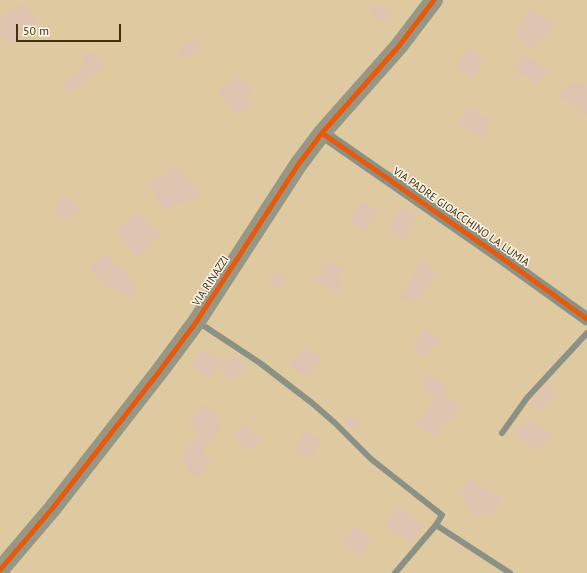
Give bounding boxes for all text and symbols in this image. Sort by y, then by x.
scale bar [18,16,123,42]
text: 50 m [23,23,49,38]
street label: VIA PADRE GIOACCHINO LA LUMIA [390,165,532,269]
street label: VIA RINAZZI [190,253,232,309]

